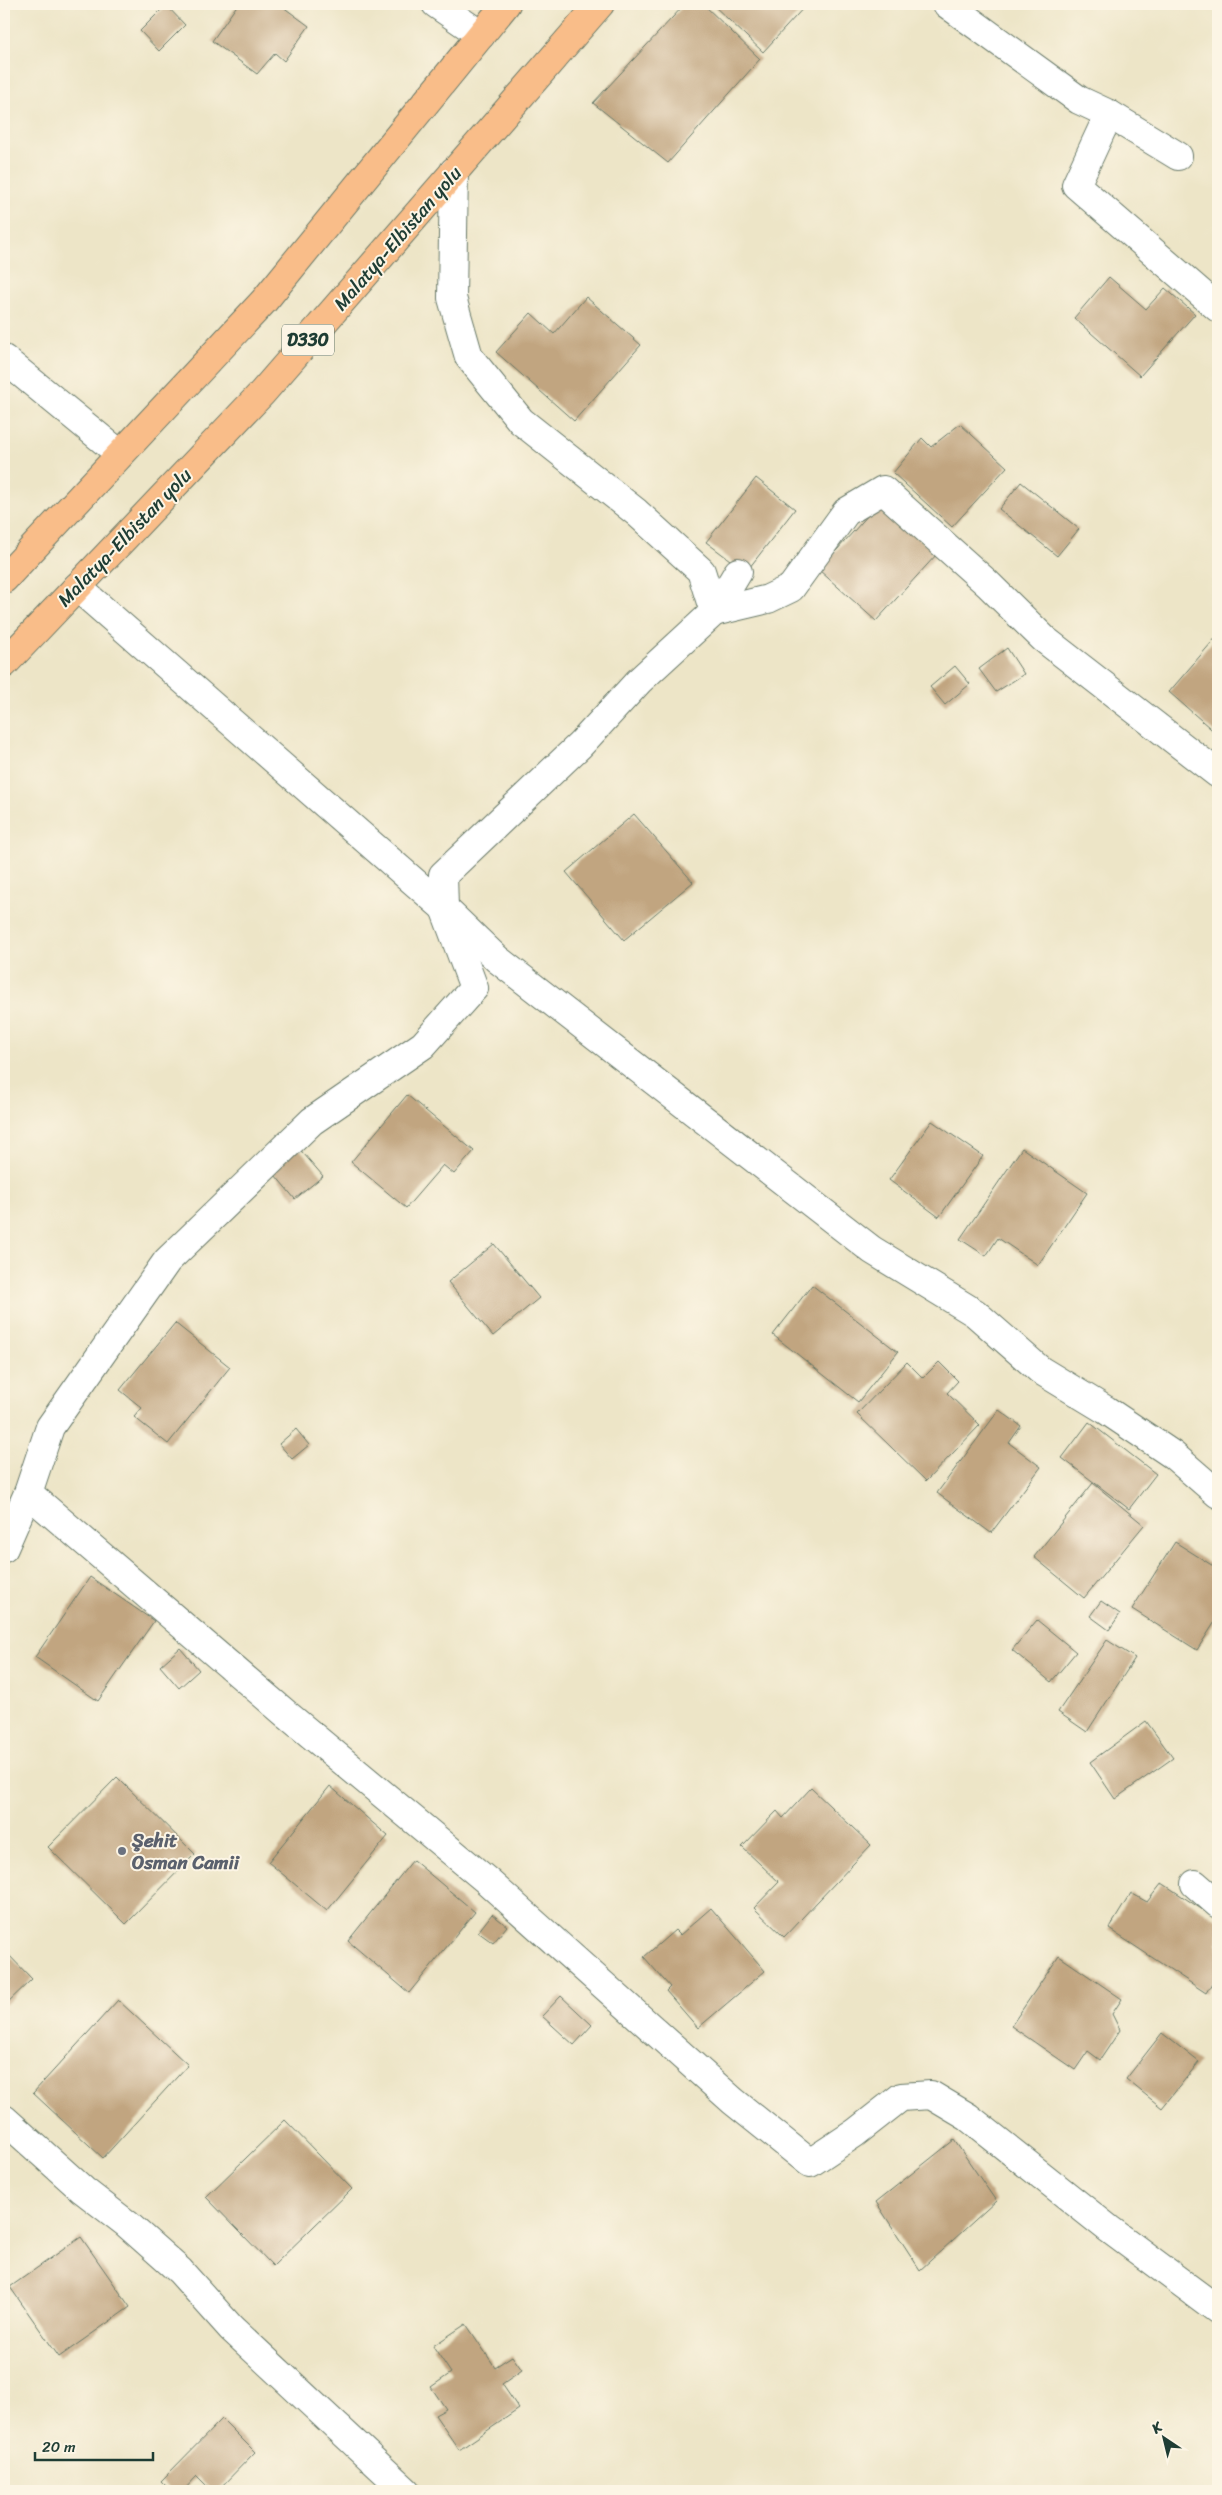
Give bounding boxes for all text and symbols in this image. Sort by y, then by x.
street label: Malatya-Elbistan yolu [325,158,470,318]
road number: D330 [282,324,334,356]
street label: Malatya-Elbistan yolu [49,460,200,615]
place label: Şehit Osman Camii [131,1824,241,1879]
marker: Şehit Osman Camii [116,1845,128,1857]
north arrow [1140,2412,1190,2462]
text: K [1145,2414,1169,2441]
scale bar [35,2430,152,2462]
text: 20 m [42,2434,76,2460]

